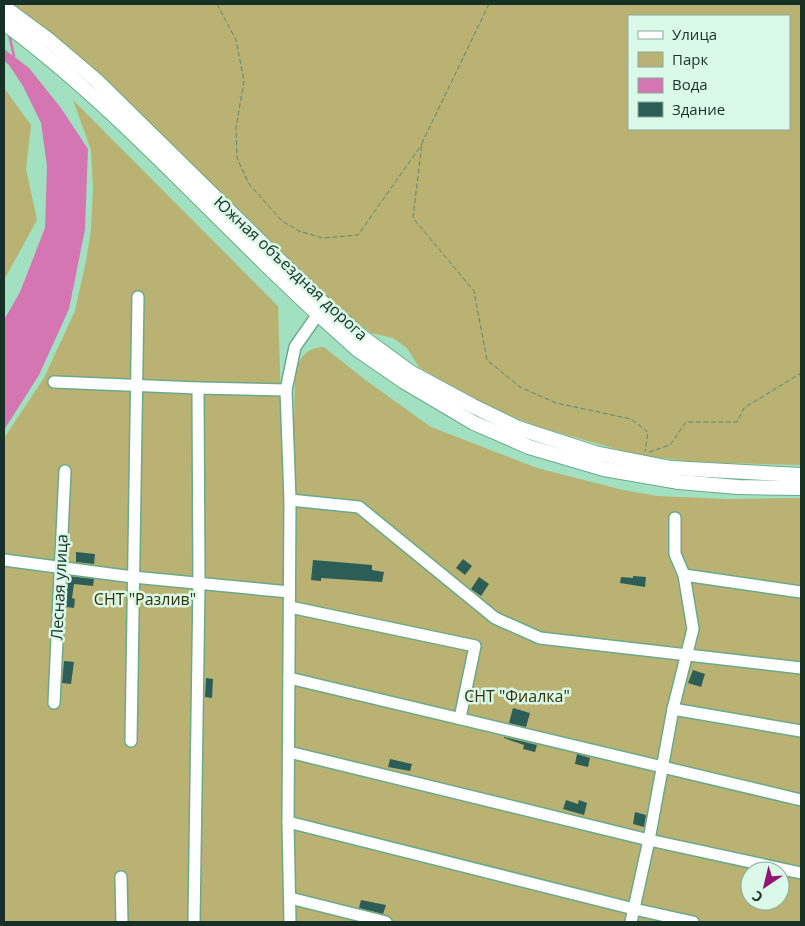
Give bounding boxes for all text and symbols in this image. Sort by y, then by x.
legend [628,15,790,130]
text: Улица [672,24,717,44]
text: Парк [672,49,708,69]
text: Вода [672,74,708,94]
text: Здание [672,99,725,119]
street label: Южная объездная дорога [209,191,373,345]
street label: Лесная улица [45,533,73,641]
park label: СНТ "Разлив" [94,588,196,610]
park label: СНТ "Фиалка" [464,685,570,707]
north arrow [740,861,790,911]
text: С [748,887,766,907]

